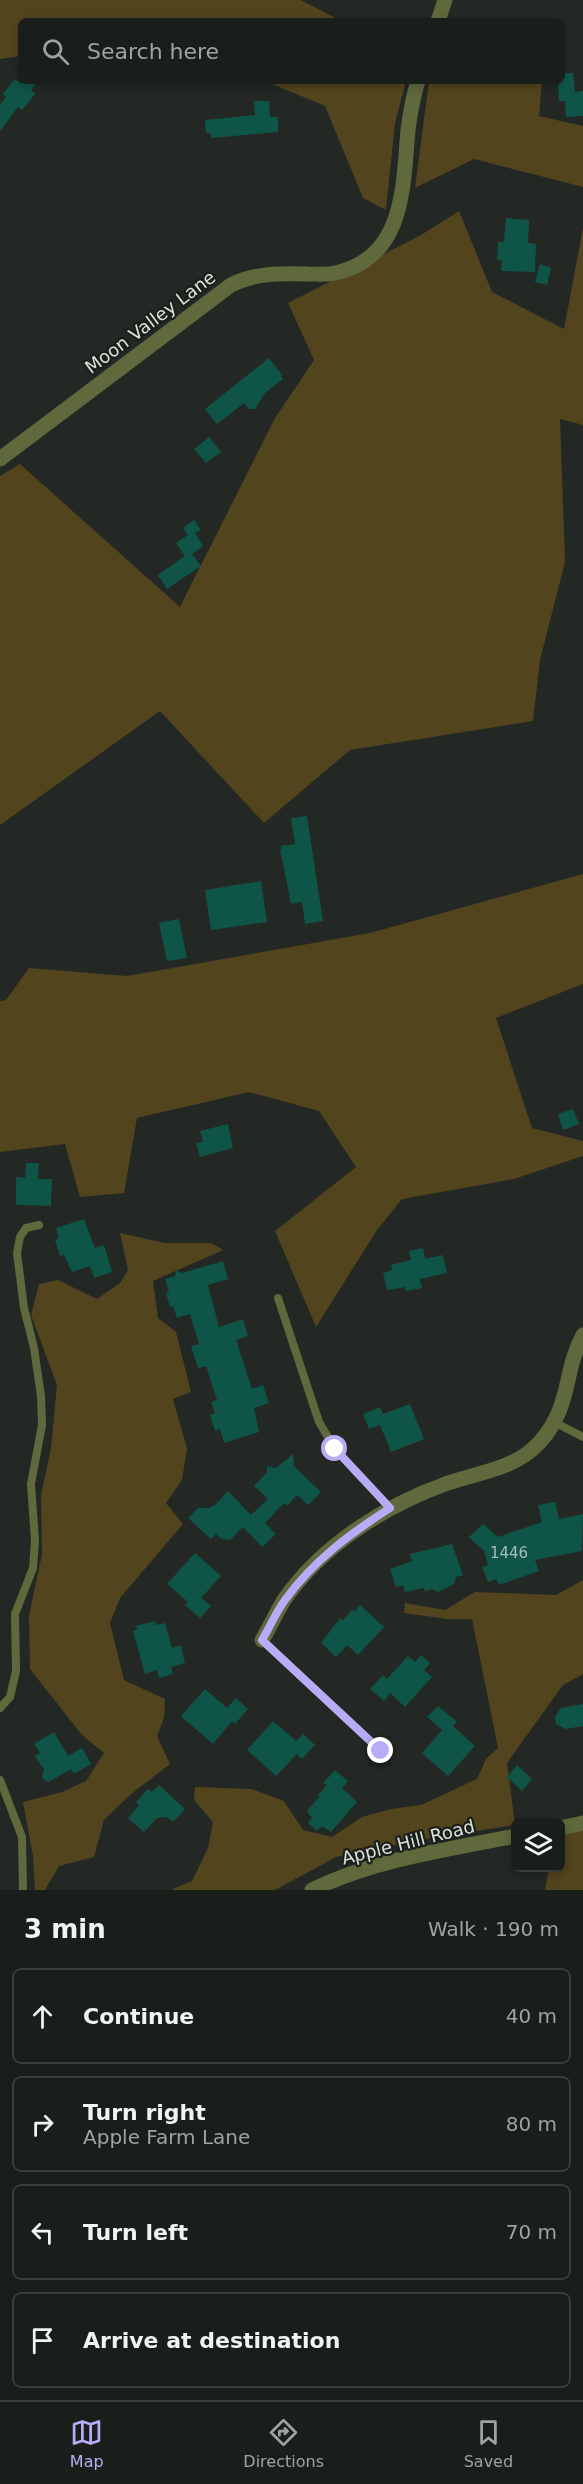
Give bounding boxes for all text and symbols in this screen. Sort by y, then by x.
search box [18,18,565,84]
icon: search [39,35,72,68]
text: Search here [87,39,219,64]
street label: Moon Valley Lane [81,266,219,378]
route start [321,1435,347,1461]
house number: 1446 [490,1544,528,1562]
route end [367,1737,393,1763]
street label: Apple Hill Road [339,1815,477,1869]
map controls [511,1818,565,1872]
button: layers [511,1818,565,1872]
text: 3 min [24,1914,106,1944]
text: Walk · 190 m [428,1917,559,1941]
icon: ahead [26,2000,59,2033]
text: Continue [83,2004,194,2029]
text: 40 m [506,2004,557,2028]
text: Turn right [83,2100,206,2125]
icon: right [26,2108,59,2141]
text: 80 m [506,2112,557,2136]
text: Apple Farm Lane [83,2125,250,2149]
icon: left [26,2216,59,2249]
text: Turn left [83,2220,188,2245]
text: 70 m [506,2220,557,2244]
icon: arrive [26,2324,59,2357]
text: Arrive at destination [83,2328,340,2353]
tab: Map [70,2416,104,2471]
tab: Directions [243,2416,324,2471]
tab: Saved [464,2416,513,2471]

